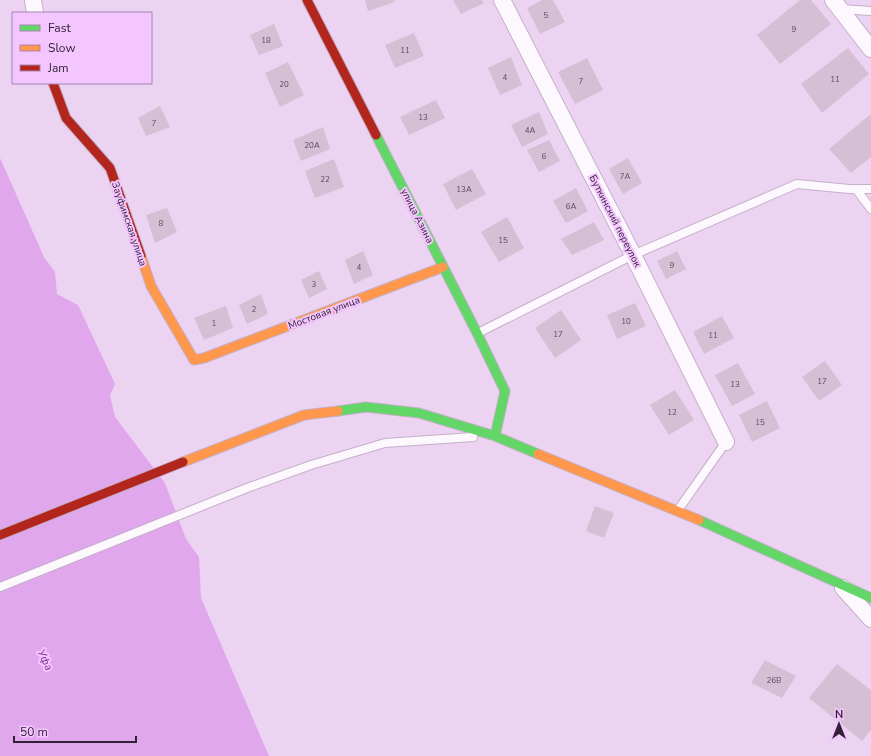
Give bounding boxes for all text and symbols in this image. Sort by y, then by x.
house number: 5 [544,10,549,21]
legend [12,12,152,84]
text: Fast [48,20,71,36]
house number: 9 [792,24,797,35]
house number: 18 [261,35,271,46]
text: Slow [48,40,76,56]
house number: 11 [400,45,410,56]
text: Jam [47,60,69,76]
house number: 4 [503,72,508,83]
house number: 11 [830,74,840,85]
house number: 7 [579,76,584,87]
house number: 20 [279,79,289,90]
house number: 13 [418,112,428,123]
house number: 7 [152,118,157,129]
house number: 4А [525,125,535,136]
house number: 20А [304,140,320,151]
house number: 6 [542,151,547,162]
house number: 7А [620,171,630,182]
street label: Буткинский переулок [586,173,645,270]
house number: 22 [320,174,330,185]
street label: Зауфимская улица [108,180,150,268]
house number: 13А [456,184,472,195]
street label: улица Азина [397,186,437,246]
house number: 6А [566,201,576,212]
house number: 8 [159,218,164,229]
house number: 15 [498,235,508,246]
house number: 9 [670,260,675,271]
house number: 4 [357,262,362,273]
house number: 3 [312,279,317,290]
street label: Мостовая улица [286,293,362,333]
house number: 2 [252,304,257,315]
house number: 10 [621,316,631,327]
house number: 1 [212,318,217,329]
house number: 17 [553,329,563,340]
house number: 11 [708,330,718,341]
house number: 17 [817,376,827,387]
house number: 13 [730,379,740,390]
house number: 12 [667,407,677,418]
house number: 15 [755,417,765,428]
water label: Уфа [34,647,56,673]
house number: 26В [766,675,782,686]
north arrow [819,704,859,744]
text: N [835,707,843,722]
scale bar [14,718,136,744]
text: 50 m [20,724,48,740]

